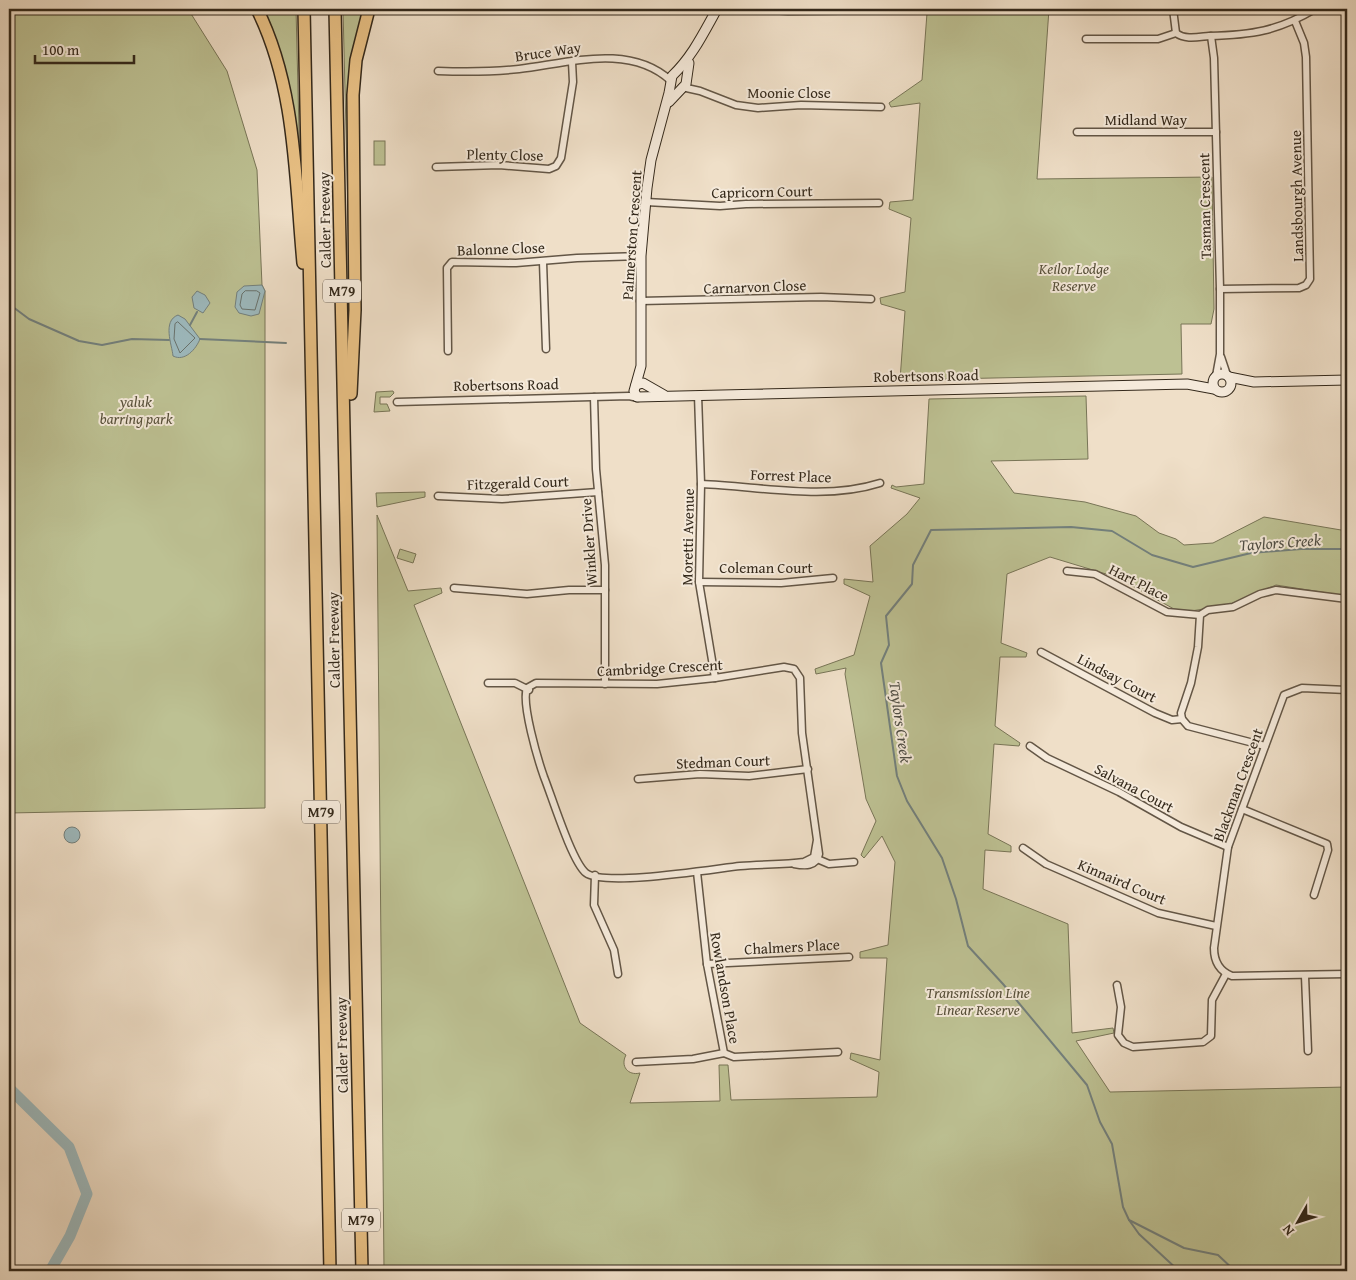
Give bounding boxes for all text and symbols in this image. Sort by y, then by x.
scale bar [35,32,134,64]
street label: Bruce Way [514,36,583,67]
text: 100 m [42,39,80,60]
street label: Moonie Close [747,82,831,103]
street label: Midland Way [1105,109,1188,130]
street label: Landsbourgh Avenue [1285,130,1308,262]
street label: Plenty Close [466,143,544,166]
street label: Tasman Crescent [1193,152,1216,259]
street label: Palmerston Crescent [616,169,647,301]
street label: Calder Freeway [313,171,336,268]
street label: Capricorn Court [711,180,814,203]
street label: Balonne Close [457,236,545,261]
park label: Keilor Lodge Reserve [1038,258,1109,296]
street label: Carnarvon Close [703,274,807,299]
road number: M79 [323,280,361,302]
street label: Robertsons Road [873,364,979,387]
street label: Robertsons Road [453,373,559,396]
park label: yaluk barring park [99,391,173,429]
street label: Forrest Place [750,464,832,487]
street label: Fitzgerald Court [467,470,570,495]
street label: Moretti Avenue [676,488,699,586]
street label: Winkler Drive [575,498,602,586]
water label: Taylors Creek [1238,527,1322,557]
street label: Coleman Court [719,557,813,578]
street label: Hart Place [1106,558,1173,607]
street label: Calder Freeway [322,591,345,688]
street label: Lindsay Court [1074,648,1161,708]
street label: Cambridge Crescent [597,654,724,681]
water label: Taylors Creek [883,680,919,765]
street label: Blackman Crescent [1207,724,1268,845]
street label: Stedman Court [676,749,771,774]
street label: Salvana Court [1091,758,1178,818]
road number: M79 [302,800,340,824]
street label: Kinnaird Court [1075,854,1170,910]
street label: Rowlandson Place [705,931,746,1045]
street label: Chalmers Place [744,934,840,959]
park label: Transmission Line Linear Reserve [926,982,1030,1020]
street label: Calder Freeway [330,996,353,1093]
north arrow [1274,1198,1324,1248]
road number: M79 [342,1208,380,1232]
text: N [1277,1220,1299,1240]

